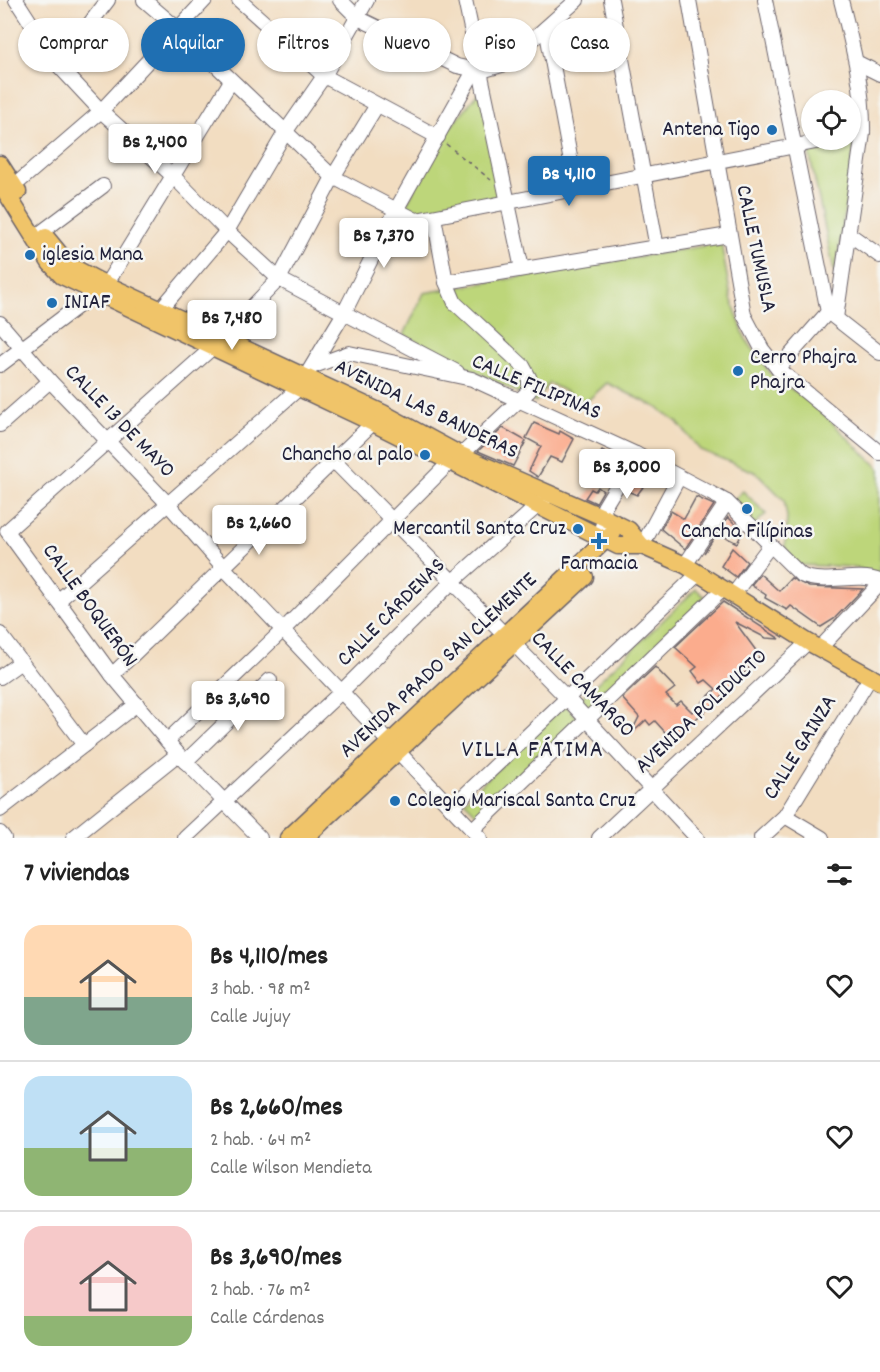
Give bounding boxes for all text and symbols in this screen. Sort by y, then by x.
chip: Comprar [18,18,129,72]
chip: Alquilar [141,18,245,72]
chip: Filtros [257,18,351,72]
chip: Nuevo [363,18,451,72]
chip: Piso [463,18,537,72]
chip: Casa [549,18,630,72]
map controls [801,90,861,150]
button: locate [801,90,861,150]
place label: Antena Tigo [662,115,760,146]
marker: Antena Tigo [765,123,779,137]
pin: Bs 2,400 [93,124,217,175]
text: Bs 2,400 [122,129,188,157]
pin: Bs 4,110 [507,156,631,207]
text: Bs 4,110 [542,161,596,189]
street label: CALLE TUMUSLA [726,182,784,316]
pin: Bs 7,370 [322,218,446,269]
text: Bs 7,370 [353,223,415,251]
place label: iglesia Mana [42,240,144,271]
marker: iglesia Mana [23,248,37,262]
place label: INIAF [64,288,111,319]
marker: INIAF [45,296,59,310]
pin: Bs 7,480 [170,300,294,351]
text: Bs 7,480 [201,305,263,333]
place label: Cerro Phajra Phajra [750,343,857,399]
street label: CALLE FILIPINAS [467,347,605,429]
street label: AVENIDA LAS BANDERAS [329,352,523,468]
street label: CALLE 13 DE MAYO [57,358,181,486]
marker: Cerro Phajra Phajra [731,364,745,378]
place label: Chancho al palo [282,440,413,471]
marker: Chancho al palo [418,448,432,462]
pin: Bs 3,000 [565,449,689,500]
text: Bs 3,000 [593,454,661,482]
marker: Cancha Filípinas [740,502,754,516]
pin: Bs 2,660 [197,505,321,556]
text: Bs 2,660 [226,510,292,538]
place label: Mercantil Santa Cruz [393,514,567,545]
place label: Cancha Filípinas [681,517,813,548]
marker: Mercantil Santa Cruz [571,522,585,536]
marker: Farmacia [592,534,606,548]
street label: CALLE BOQUERÓN [34,538,144,674]
place label: Farmacia [561,549,638,580]
street label: CALLE CÁRDENAS [331,552,453,674]
street label: AVENIDA PRADO SAN CLEMENTE [333,566,545,766]
street label: CALLE CAMARGO [523,625,641,745]
street label: AVENIDA POLIDUCTO [629,642,775,782]
pin: Bs 3,690 [176,681,300,732]
text: Bs 3,690 [205,686,271,714]
street label: CALLE GAINZA [756,690,846,806]
district label: VILLA FÁTIMA [462,734,604,768]
place label: Colegio Mariscal Santa Cruz [407,786,636,817]
marker: Colegio Mariscal Santa Cruz [388,794,402,808]
text: 7 viviendas [24,856,130,893]
icon: filters [823,858,856,891]
text: Bs 4,110/mes [210,939,328,976]
icon: home [72,949,144,1021]
icon: heart [823,969,856,1002]
text: 3 hab. · 98 m² [210,976,311,1004]
text: Calle Jujuy [210,1004,290,1032]
text: Bs 2,660/mes [210,1090,343,1127]
icon: home [72,1100,144,1172]
icon: heart [823,1120,856,1153]
text: 2 hab. · 64 m² [210,1127,311,1155]
text: Calle Wilson Mendieta [210,1155,372,1183]
text: Bs 3,690/mes [210,1240,342,1277]
icon: home [72,1250,144,1322]
icon: heart [823,1270,856,1303]
text: 2 hab. · 76 m² [210,1277,311,1305]
text: Calle Cárdenas [210,1305,325,1333]

